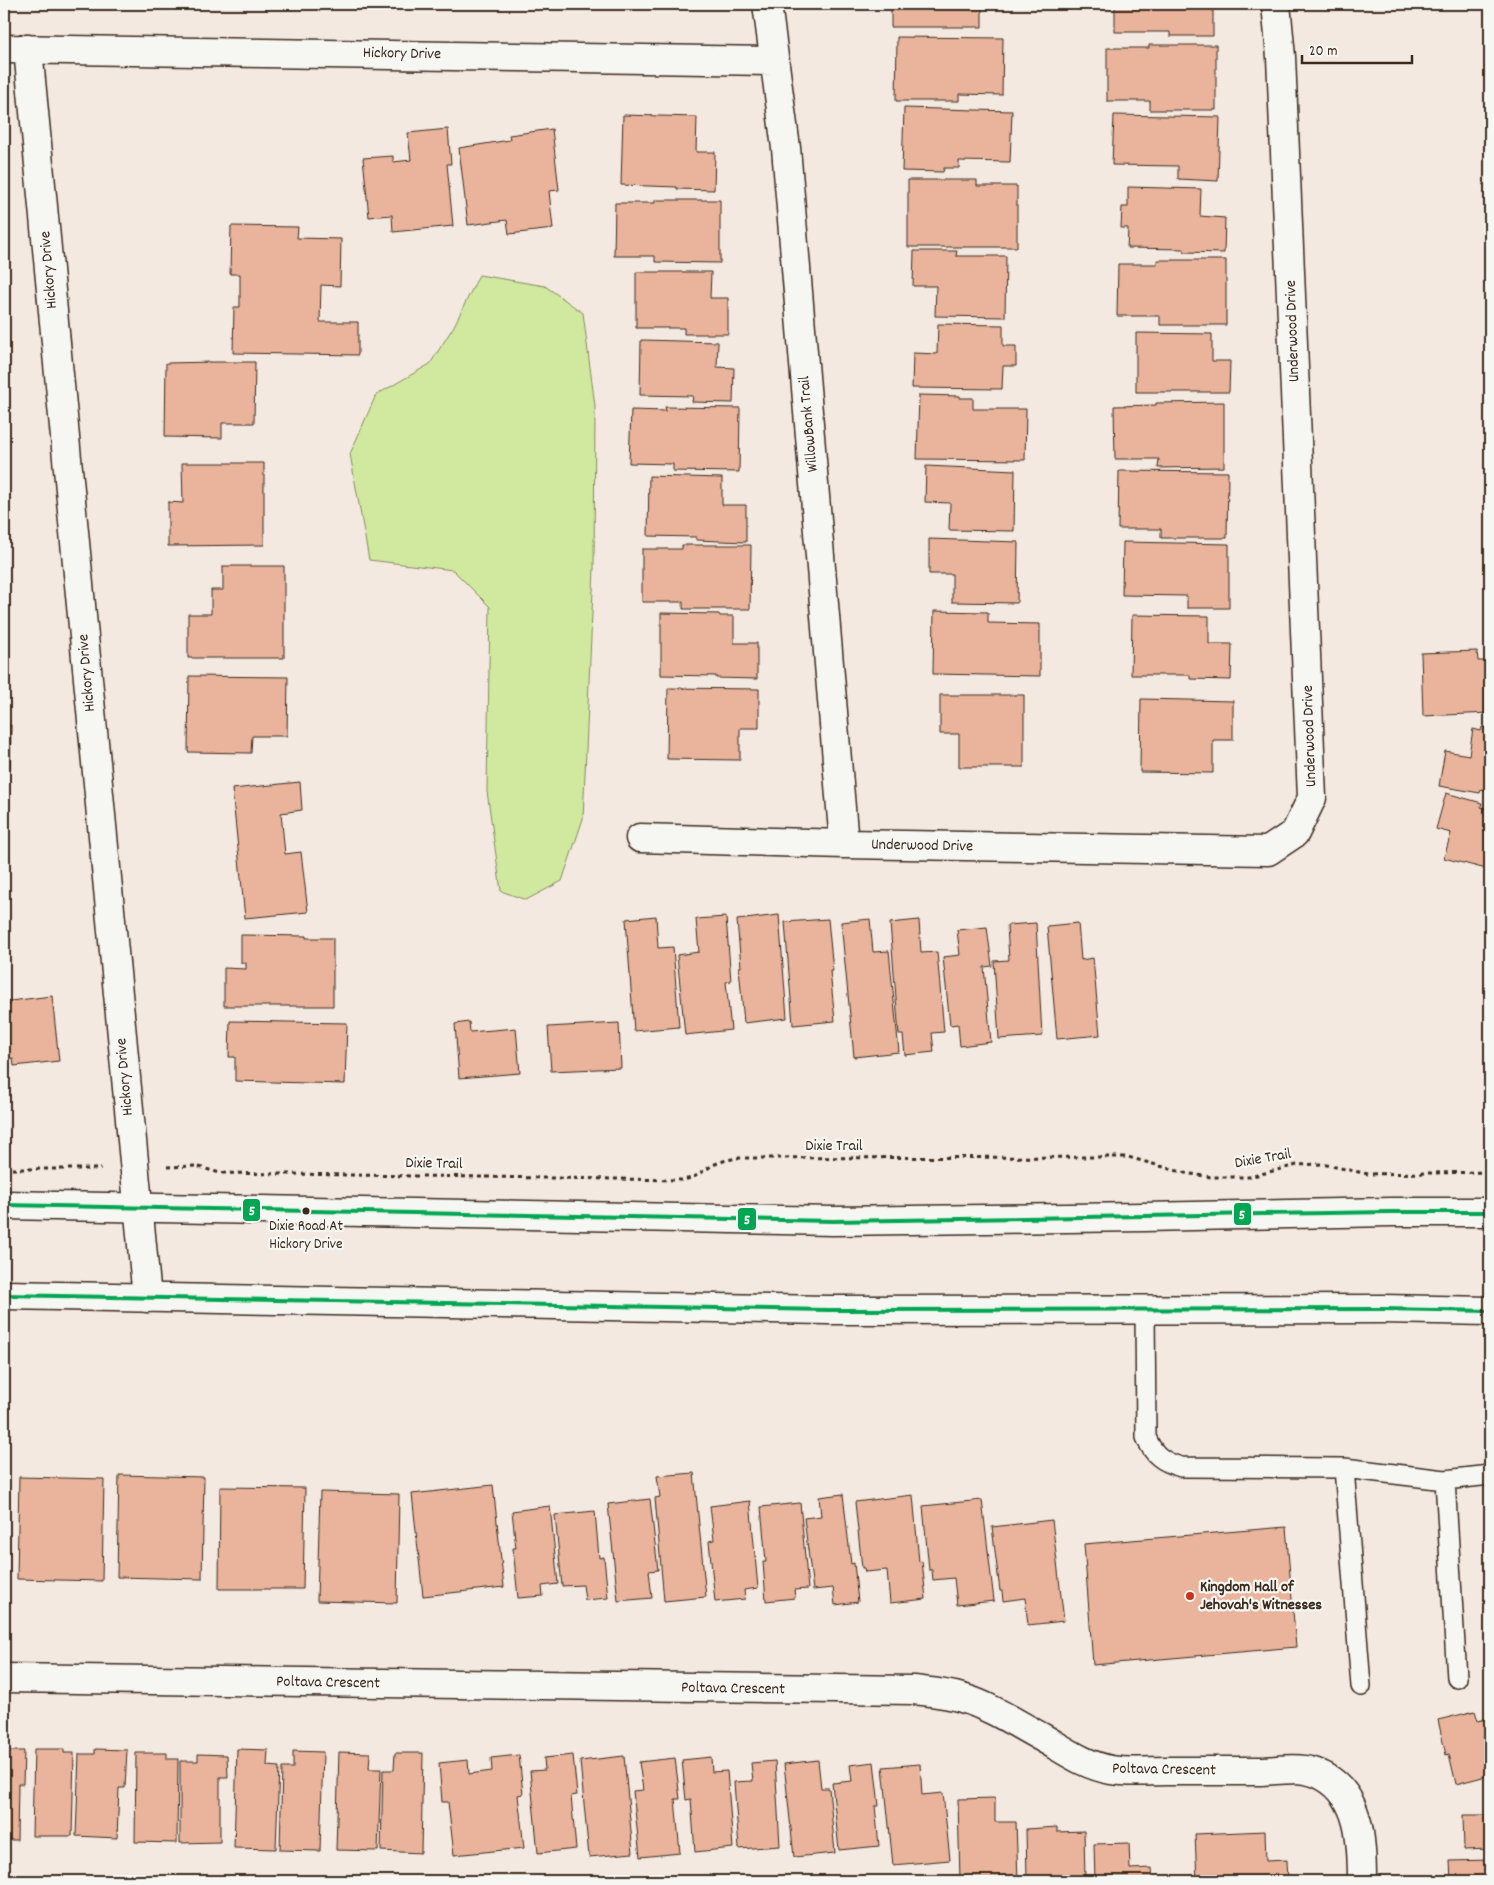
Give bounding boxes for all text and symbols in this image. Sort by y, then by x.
scale bar [1302,32,1412,64]
text: 20 m [1309,41,1337,63]
street label: Hickory Drive [363,42,441,66]
street label: Hickory Drive [34,230,64,310]
street label: Underwood Drive [1280,280,1306,382]
street label: WillowBank Trail [793,375,825,473]
street label: Hickory Drive [72,633,102,713]
street label: Underwood Drive [1297,685,1323,787]
street label: Underwood Drive [871,834,973,858]
street label: Hickory Drive [110,1037,140,1117]
street label: Dixie Trail [805,1135,863,1158]
street label: Dixie Trail [1233,1143,1293,1175]
street label: Dixie Trail [405,1152,463,1176]
line badge: 5 [242,1198,261,1222]
text: 5 [249,1202,256,1222]
line badge: 5 [1233,1202,1252,1226]
marker: Dixie Road At Hickory Drive [301,1206,311,1216]
text: 5 [1239,1206,1246,1226]
line badge: 5 [737,1207,757,1231]
text: 5 [744,1211,751,1231]
place label: Dixie Road At Hickory Drive [269,1216,343,1256]
place label: Kingdom Hall of Jehovah's Witnesses [1200,1576,1322,1617]
marker: Kingdom Hall of Jehovah's Witnesses [1184,1590,1196,1602]
street label: Poltava Crescent [276,1671,380,1695]
street label: Poltava Crescent [681,1677,785,1701]
street label: Poltava Crescent [1112,1758,1216,1782]

